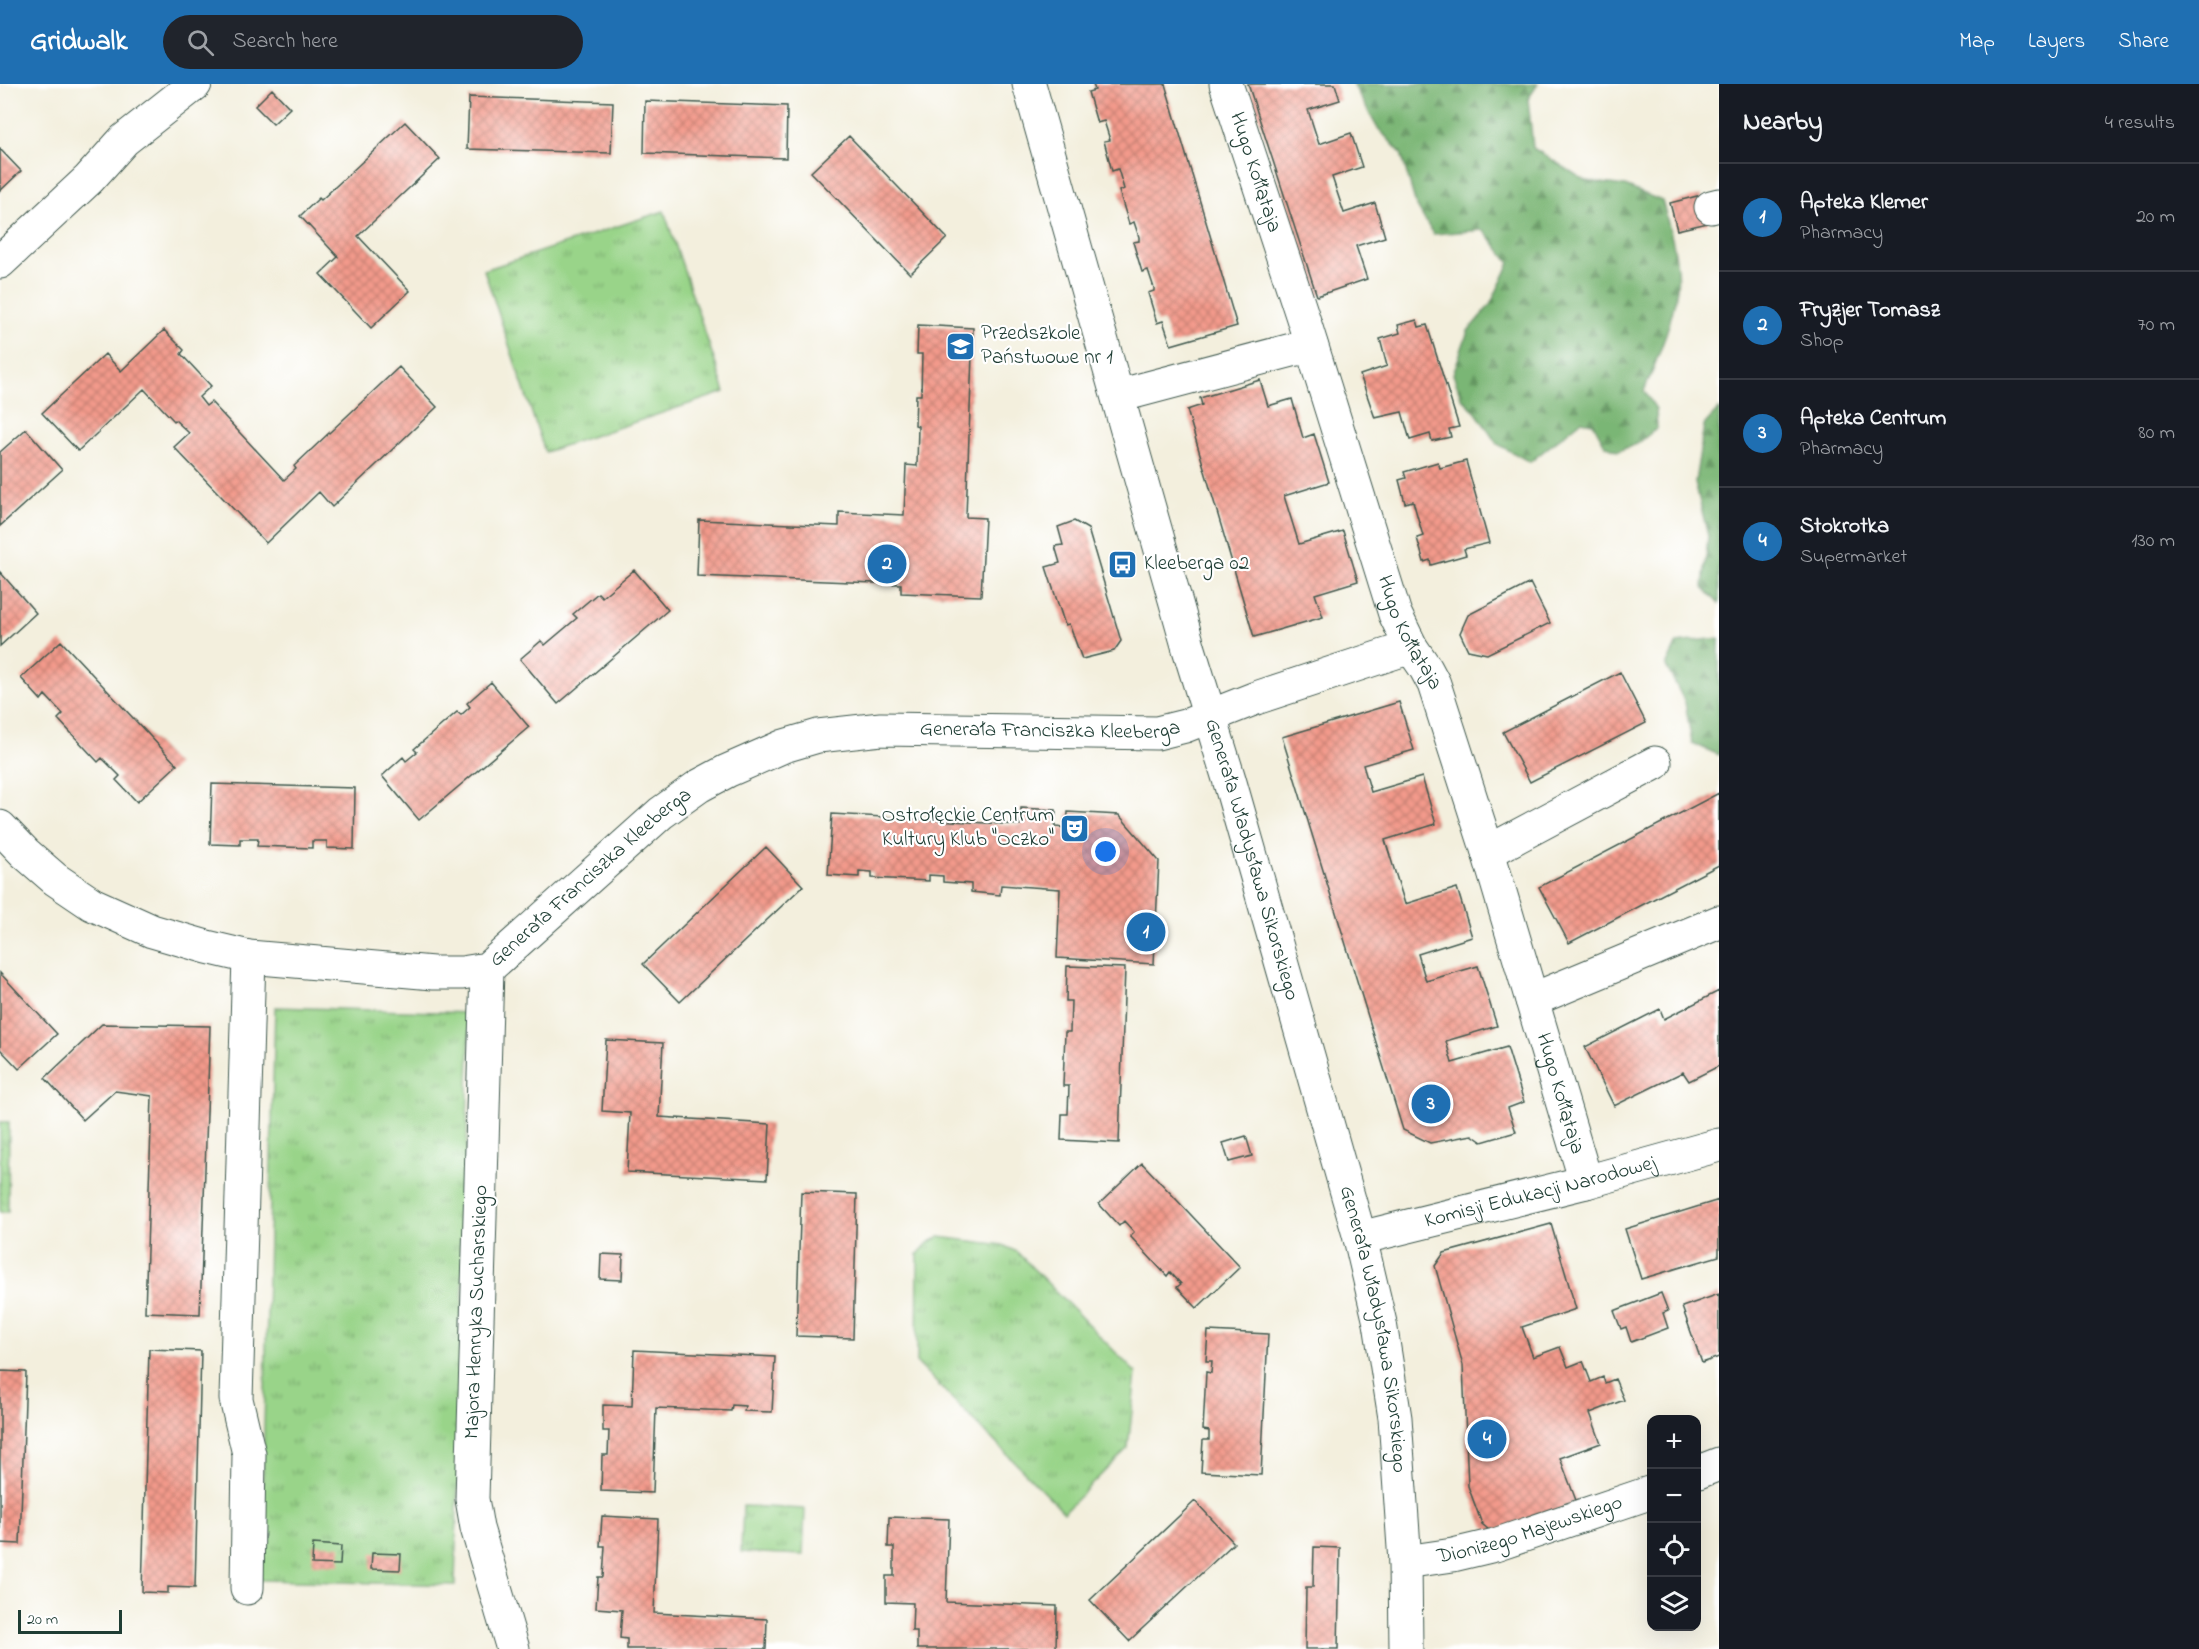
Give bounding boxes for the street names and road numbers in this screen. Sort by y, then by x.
street label: Hugo Kołłątaja [1221,108,1289,236]
street label: Hugo Kołłątaja [1369,571,1450,695]
street label: Generała Franciszka Kleeberga [920,713,1183,749]
street label: Generała Władysława Sikorskiego [1196,715,1307,1004]
street label: Generała Franciszka Kleeberga [483,781,698,975]
street label: Hugo Kołłątaja [1528,1029,1592,1158]
street label: Komisji Edukacji Narodowej [1422,1148,1660,1236]
street label: Generała Władysława Sikorskiego [1331,1182,1414,1474]
street label: Majora Henryka Sucharskiego [458,1184,498,1440]
street label: Dionizego Majewskiego [1434,1488,1627,1572]

